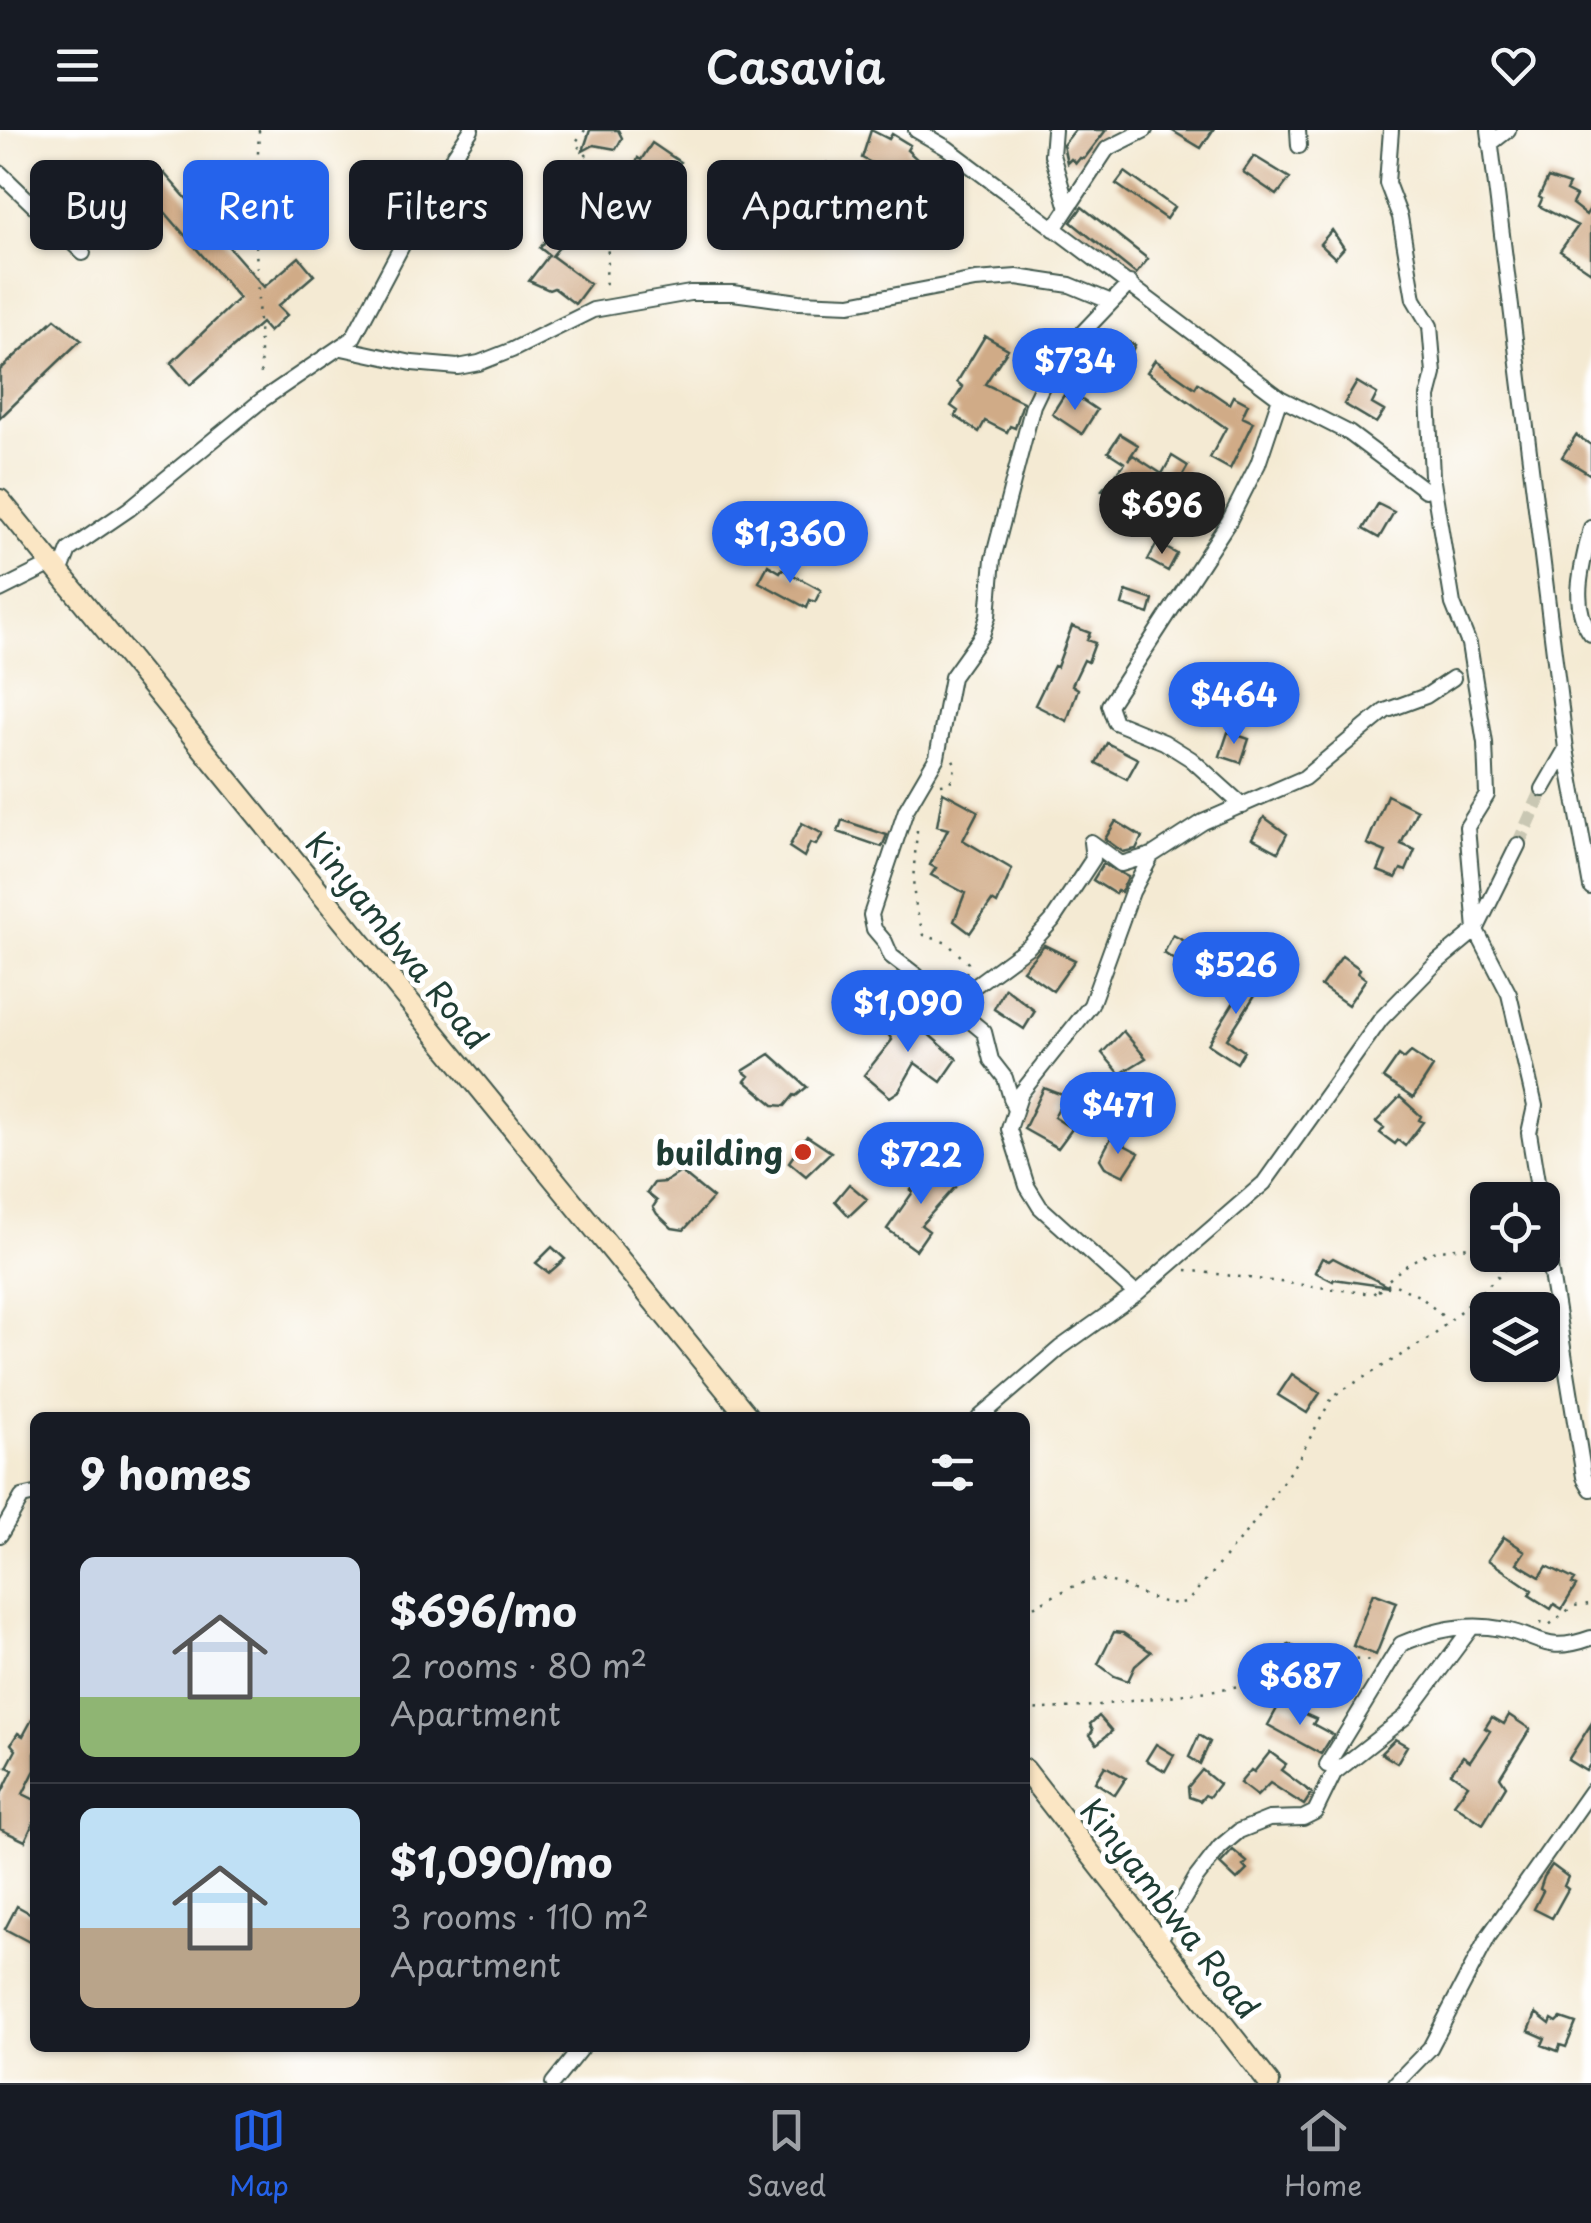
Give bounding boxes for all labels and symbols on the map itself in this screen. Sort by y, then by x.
pin: $734 [1016,328,1134,413]
pin: $696 [1103,472,1221,557]
pin: $1,360 [709,501,871,586]
pin: $464 [1175,662,1293,747]
street label: Kinyambwa Road [295,821,501,1059]
pin: $526 [1177,932,1295,1017]
pin: $1,090 [827,970,989,1055]
pin: $471 [1059,1072,1177,1157]
pin: $722 [862,1122,980,1207]
place label: building [656,1128,783,1176]
marker: building [792,1141,814,1163]
pin: $687 [1241,1643,1359,1728]
street label: Kinyambwa Road [1070,1788,1272,2028]

